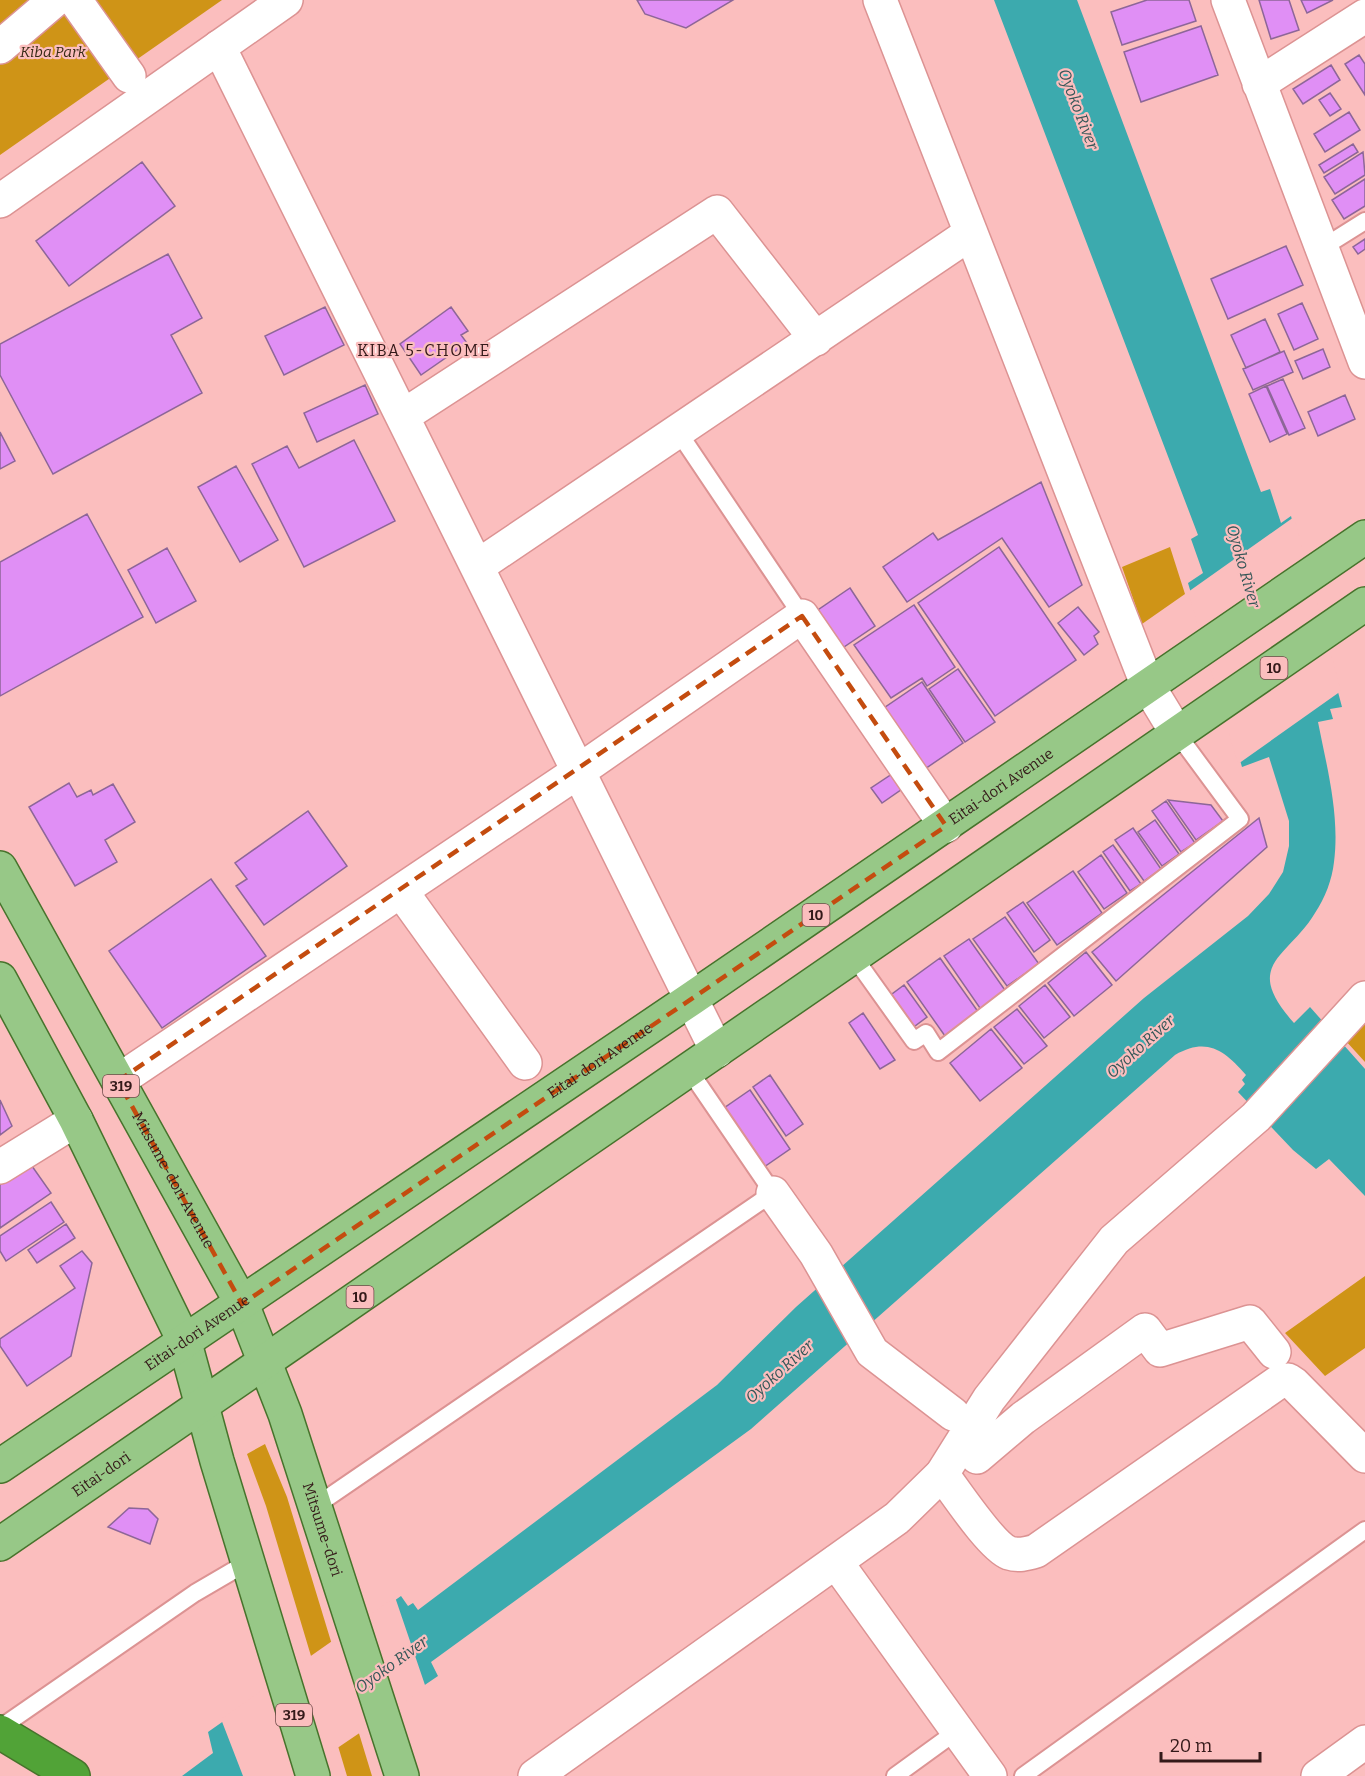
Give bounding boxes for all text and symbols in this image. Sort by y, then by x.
park label: Kiba Park [20,43,87,61]
water label: Oyoko River [1054,66,1103,154]
district label: KIBA 5-CHOME [357,341,491,360]
water label: Oyoko River [1223,523,1265,611]
road number: 10 [1260,657,1288,679]
street label: Eitai-dori Avenue [945,744,1057,829]
road number: 10 [802,904,830,926]
water label: Oyoko River [1102,1010,1179,1082]
street label: Eitai-dori Avenue [544,1019,656,1102]
road number: 319 [103,1075,139,1097]
street label: Mitsume-dori Avenue [128,1109,218,1252]
road number: 10 [346,1286,374,1308]
street label: Eitai-dori Avenue [141,1291,253,1375]
water label: Oyoko River [741,1335,818,1407]
street label: Eitai-dori [69,1448,134,1501]
street label: Mitsume-dori [299,1480,346,1579]
water label: Oyoko River [351,1631,432,1697]
road number: 319 [276,1704,312,1726]
scale bar [1161,1725,1260,1763]
text: 20 m [1170,1735,1212,1757]

